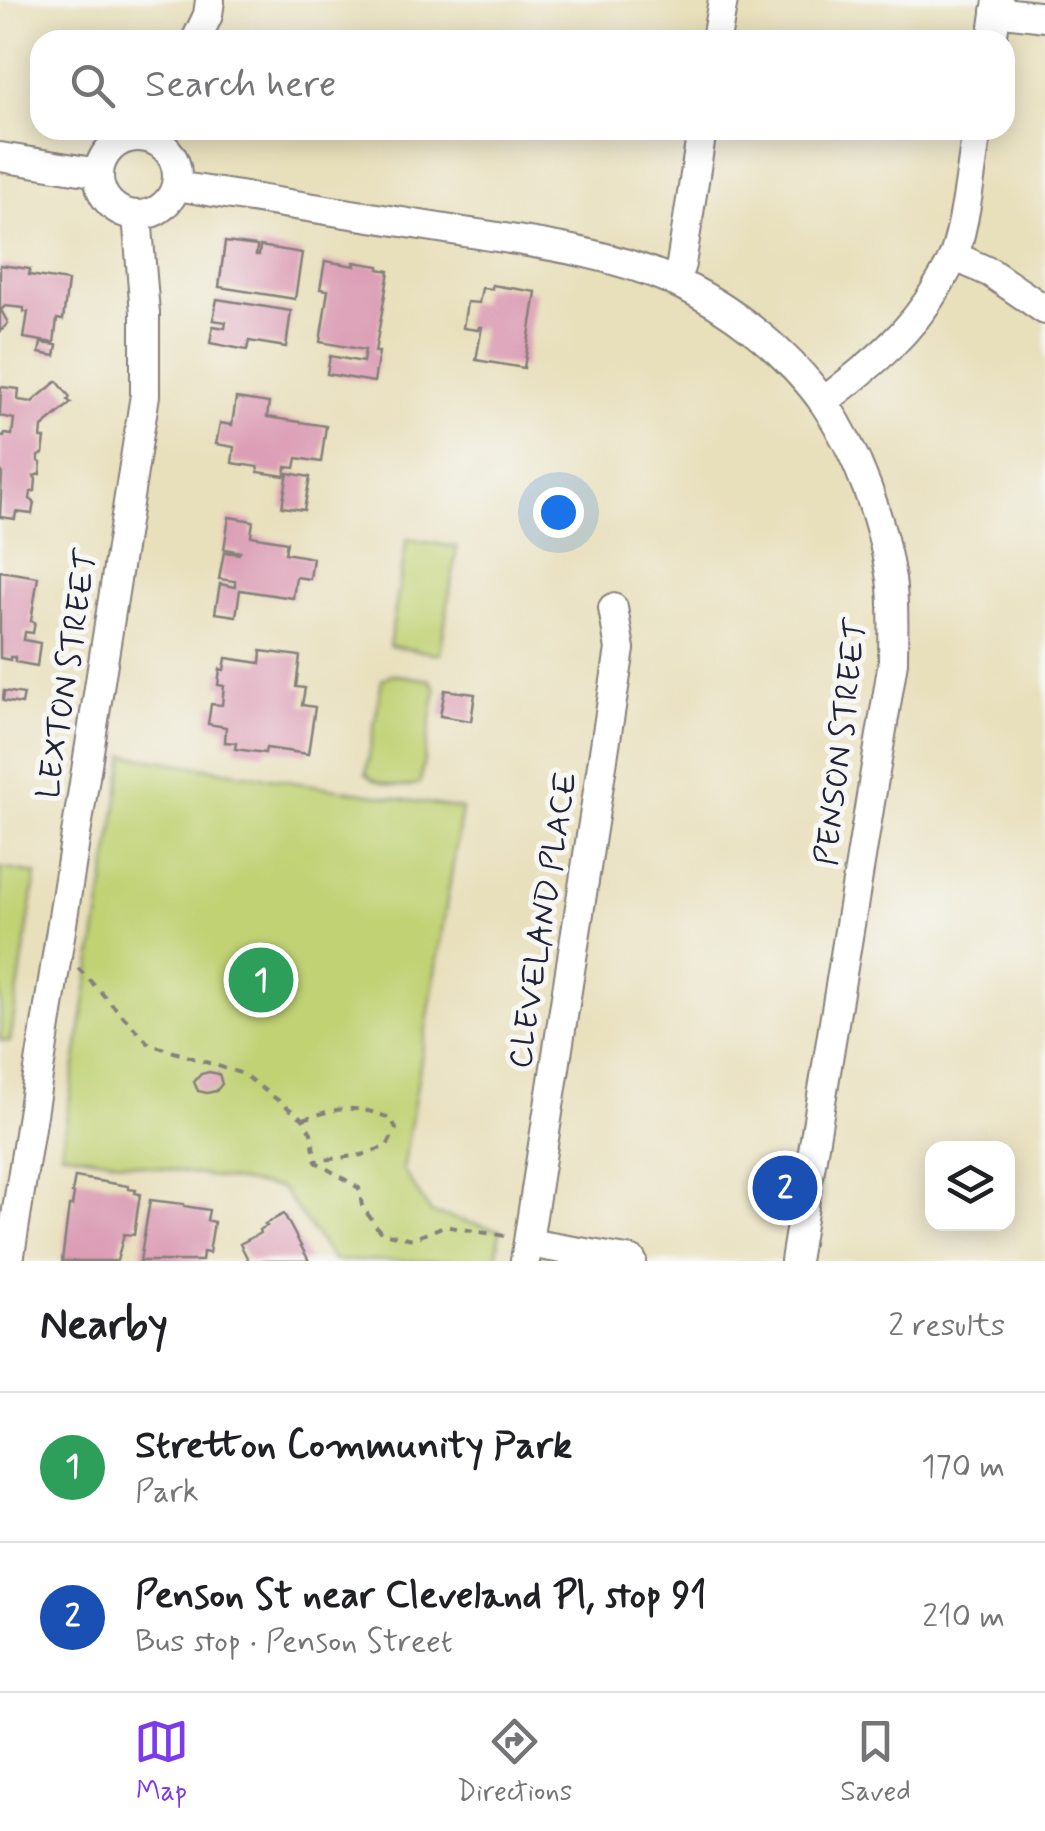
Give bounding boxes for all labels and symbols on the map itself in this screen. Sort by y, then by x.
your location [533,487,584,538]
street label: LEXTON STREET [28,546,109,802]
street label: PENSON STREET [806,615,878,868]
street label: CLEVELAND PLACE [500,769,588,1072]
pin: 1 [228,942,294,1018]
pin: 2 [752,1150,818,1226]

